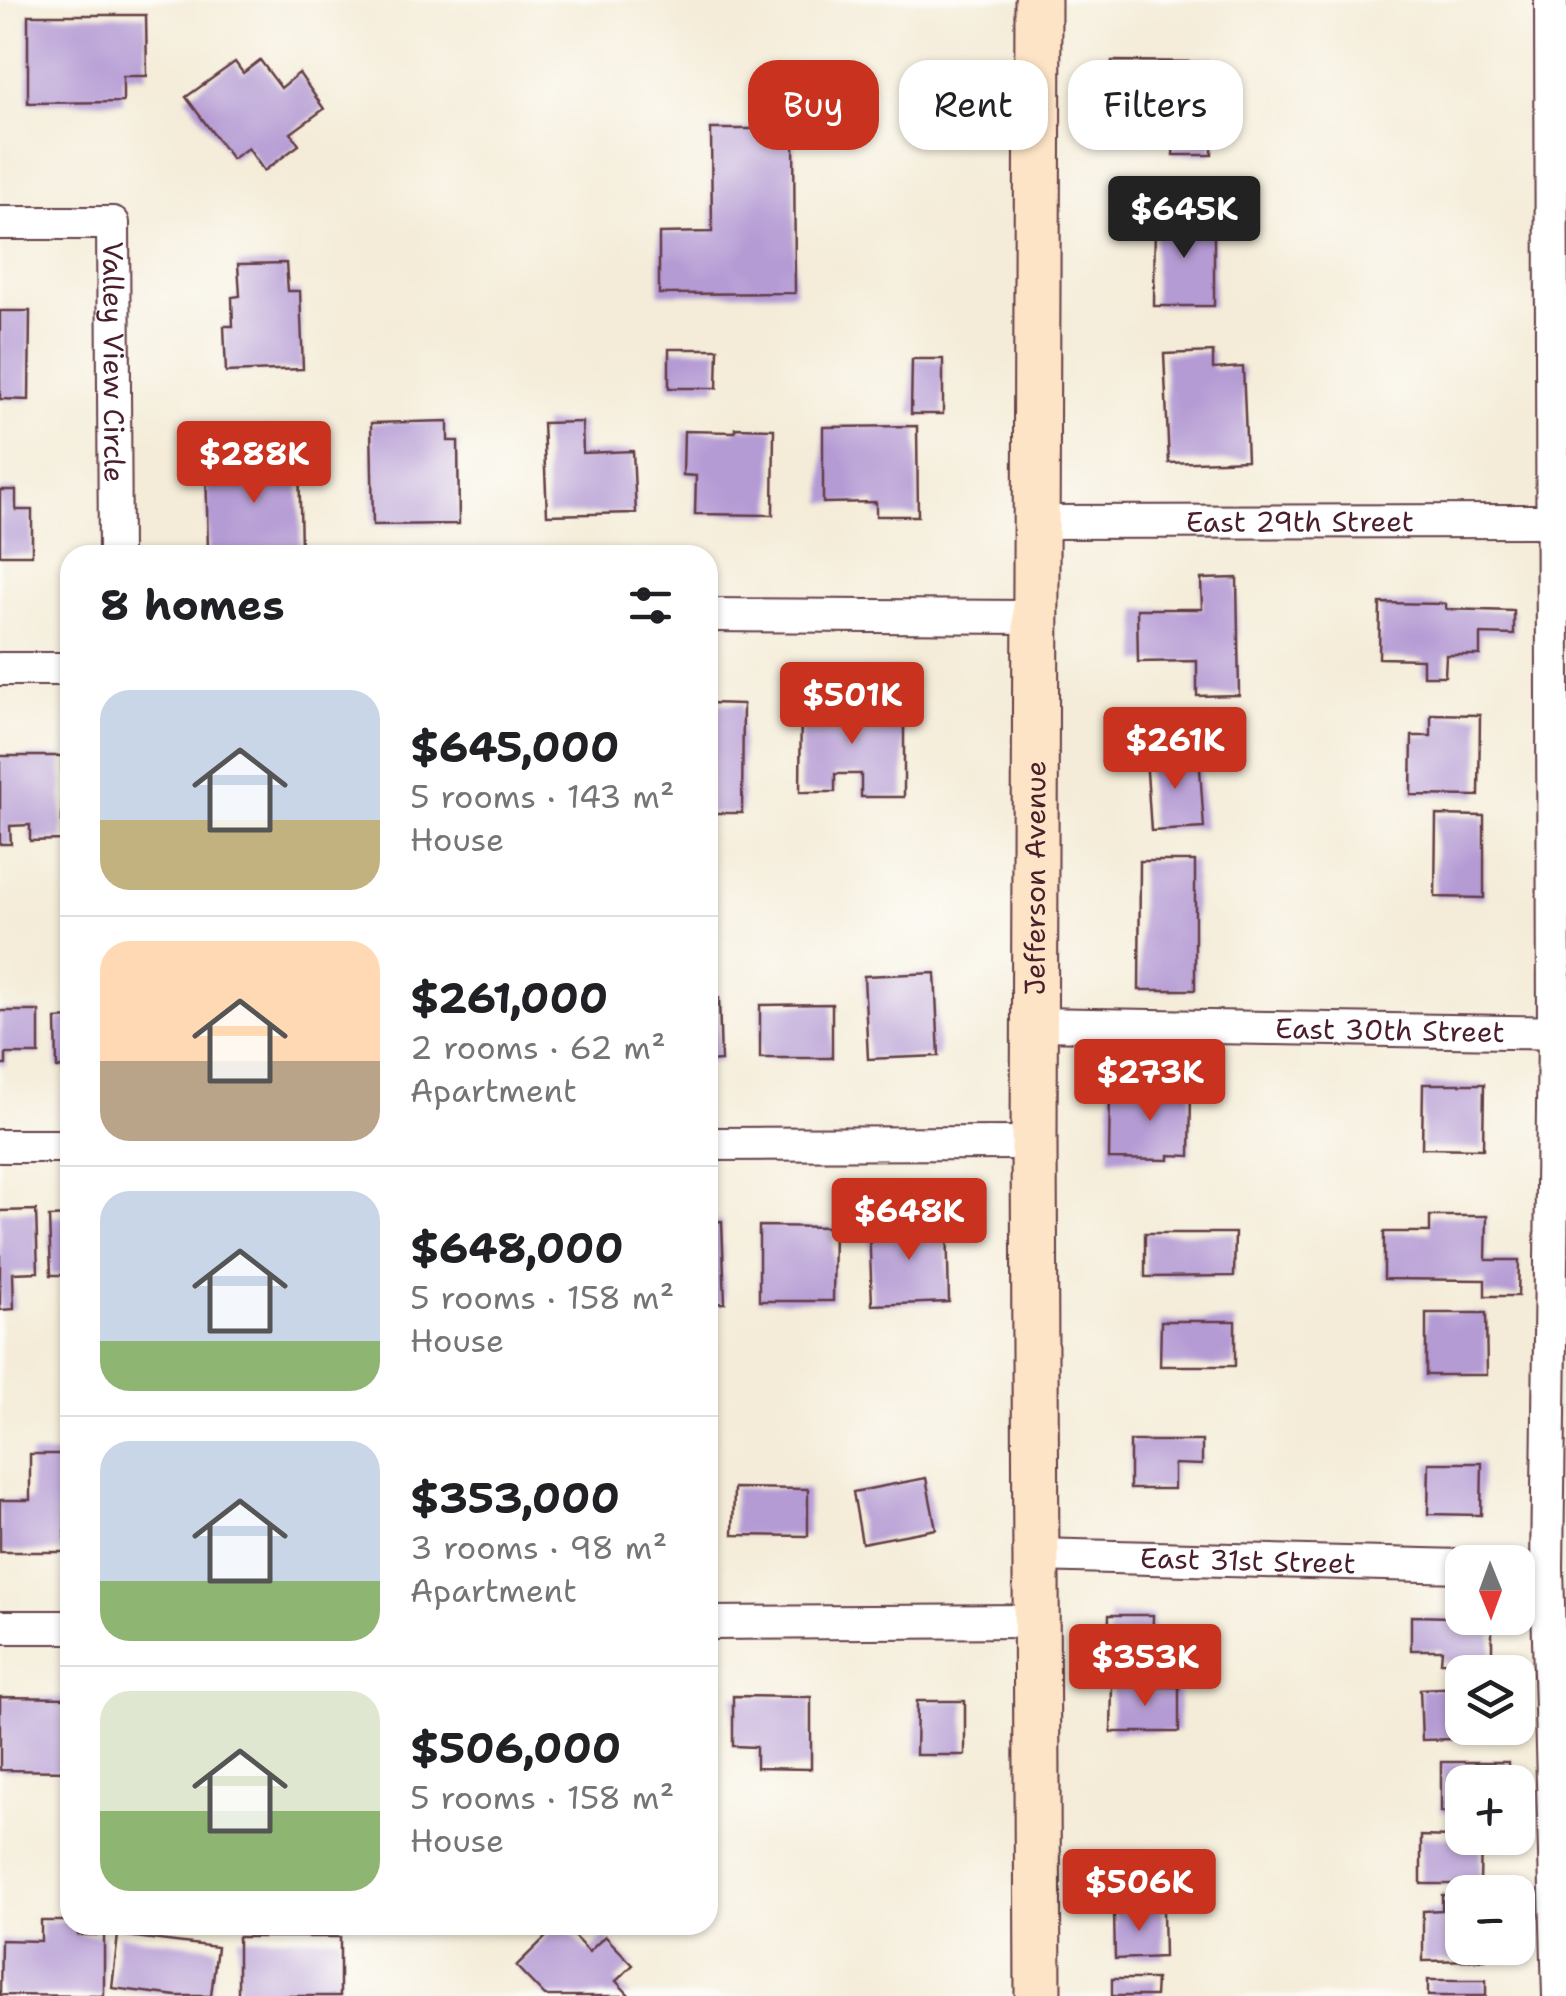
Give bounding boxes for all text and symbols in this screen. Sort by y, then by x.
chip: Buy [748,60,879,150]
chip: Rent [899,60,1048,150]
chip: Filters [1068,60,1243,150]
pin: $645K [1114,176,1254,261]
text: $645K [1130,187,1238,230]
street label: Valley View Circle [94,241,134,483]
pin: $288K [184,421,324,506]
text: $288K [199,432,309,475]
street label: East 29th Street [1186,502,1414,541]
text: 8 homes [100,577,285,633]
icon: filters [623,578,678,633]
pin: $501K [782,662,922,747]
text: $501K [802,673,902,716]
pin: $261K [1105,707,1245,792]
text: $261K [1125,718,1225,761]
text: $645,000 [410,719,619,775]
icon: home [180,730,300,850]
street label: Jefferson Avenue [1016,760,1054,996]
text: 5 rooms · 143 m² [410,775,675,818]
text: House [410,818,504,861]
text: $261,000 [410,970,608,1026]
icon: home [180,981,300,1101]
street label: East 30th Street [1275,1009,1505,1051]
text: 2 rooms · 62 m² [410,1026,666,1069]
pin: $273K [1080,1039,1220,1124]
text: $273K [1096,1050,1204,1093]
text: Apartment [410,1069,577,1112]
pin: $648K [839,1178,979,1263]
text: $648K [854,1189,964,1232]
text: $648,000 [410,1220,624,1276]
icon: home [180,1231,300,1351]
text: 5 rooms · 158 m² [410,1276,674,1319]
text: House [410,1319,504,1362]
text: $353,000 [410,1470,620,1526]
icon: home [180,1481,300,1601]
text: 3 rooms · 98 m² [410,1526,667,1569]
street label: East 31st Street [1140,1539,1356,1582]
north arrow [1445,1545,1535,1635]
map controls [1445,1545,1535,1965]
text: Apartment [410,1569,577,1612]
pin: $353K [1075,1624,1215,1709]
text: $353K [1091,1635,1199,1678]
button: layers [1445,1655,1535,1745]
text: $506,000 [410,1720,621,1776]
icon: home [180,1731,300,1851]
button: + [1445,1765,1535,1855]
text: 5 rooms · 158 m² [410,1776,674,1819]
text: House [410,1819,504,1862]
pin: $506K [1069,1849,1209,1934]
text: $506K [1085,1860,1193,1903]
button: − [1445,1875,1535,1965]

